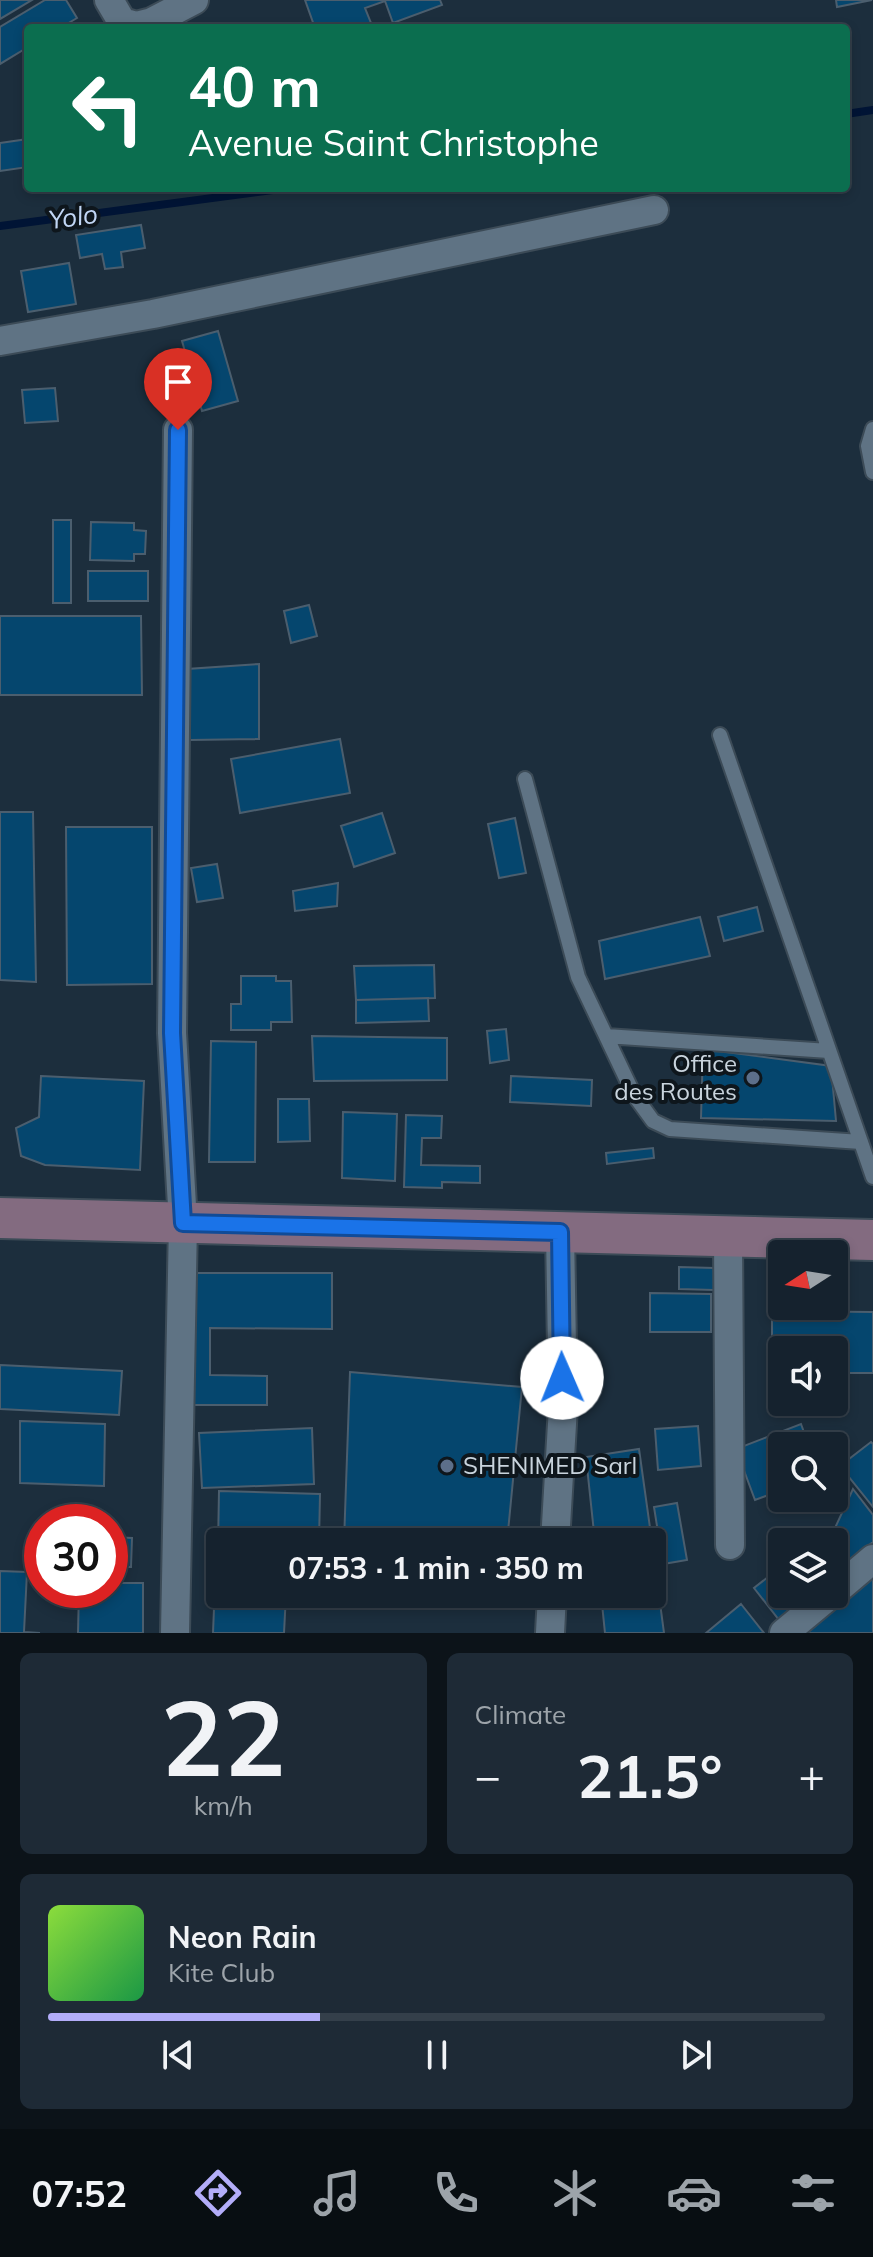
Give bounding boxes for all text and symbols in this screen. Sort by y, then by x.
text: 40 m [188,51,321,121]
icon: left [56,56,160,160]
text: Avenue Saint Christophe [188,120,599,165]
water label: Yolo [46,197,100,236]
pin [144,348,212,430]
icon: arrive [156,360,200,404]
place label: Office des Routes [614,1048,737,1106]
marker: Office des Routes [744,1069,762,1087]
north arrow [768,1240,848,1320]
map controls [768,1240,848,1608]
position arrow [520,1336,604,1420]
button: sound [768,1336,848,1416]
button: search [768,1432,848,1512]
place label: SHENIMED Sarl [463,1450,637,1480]
marker: SHENIMED Sarl [438,1457,456,1475]
speed limit sign: 30 [24,1504,128,1608]
button: layers [768,1528,848,1608]
text: 07:53 · 1 min · 350 m [288,1549,584,1587]
text: 22 [161,1671,286,1802]
text: Climate [475,1698,566,1731]
text: 21.5° [577,1738,723,1813]
text: − [475,1748,501,1803]
text: + [799,1748,825,1803]
text: km/h [194,1789,253,1822]
text: Neon Rain [168,1918,317,1956]
text: Kite Club [168,1956,275,1989]
icon: previous [156,2033,200,2077]
icon: pause [415,2033,459,2077]
icon: next [674,2033,718,2077]
icon: directions [190,2165,246,2221]
icon: music [309,2165,365,2221]
icon: phone [428,2165,484,2221]
icon: climate [547,2165,603,2221]
icon: car [666,2165,722,2221]
icon: filters [785,2165,841,2221]
text: 07:52 [32,2171,127,2216]

